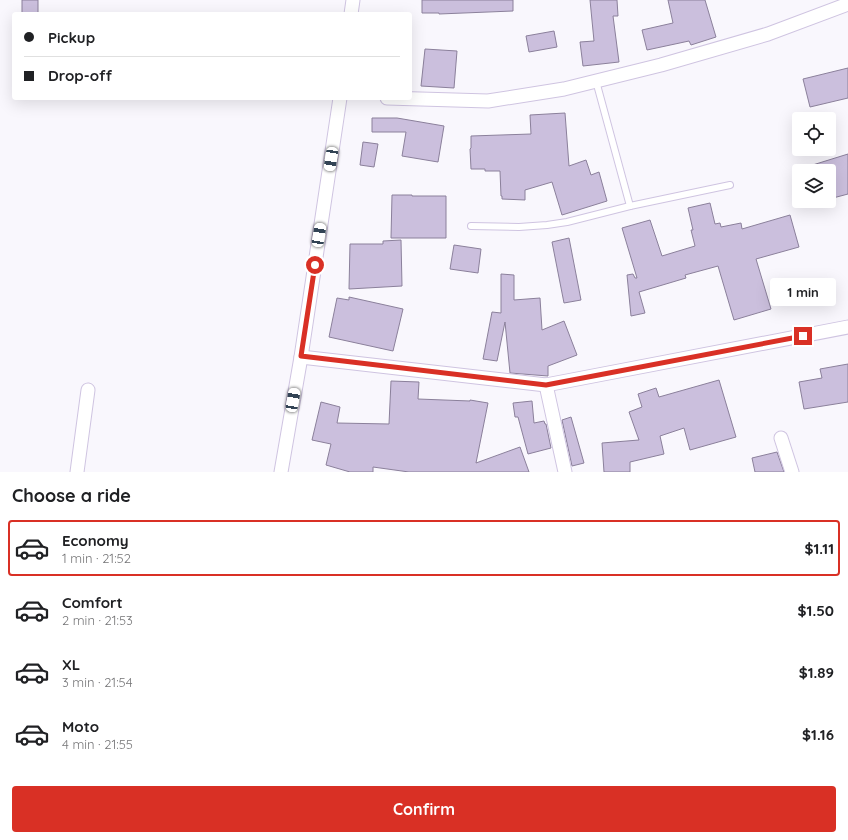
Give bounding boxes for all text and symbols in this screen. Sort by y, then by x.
text: Pickup [48,28,95,47]
text: Drop-off [48,66,112,85]
map controls [792,112,836,208]
button: locate [792,112,836,156]
car [323,146,339,172]
button: layers [792,164,836,208]
car [311,222,327,248]
route start [306,256,324,274]
callout: 1 min [770,278,836,306]
text: 1 min [787,284,819,300]
route end [794,327,812,345]
car [285,387,301,413]
text: Choose a ride [12,484,131,507]
icon: car [14,530,50,566]
text: Economy [62,531,129,550]
text: $1.11 [805,539,834,558]
text: 1 min · 21:52 [62,550,131,566]
icon: car [14,592,50,628]
text: Comfort [62,593,123,612]
text: $1.50 [798,601,834,620]
text: 2 min · 21:53 [62,612,133,628]
icon: car [14,654,50,690]
text: XL [62,655,80,674]
text: $1.89 [799,663,834,682]
text: 3 min · 21:54 [62,674,133,690]
icon: car [14,716,50,752]
text: Moto [62,717,99,736]
text: $1.16 [802,725,834,744]
text: 4 min · 21:55 [62,736,133,752]
button: Confirm [12,786,836,832]

